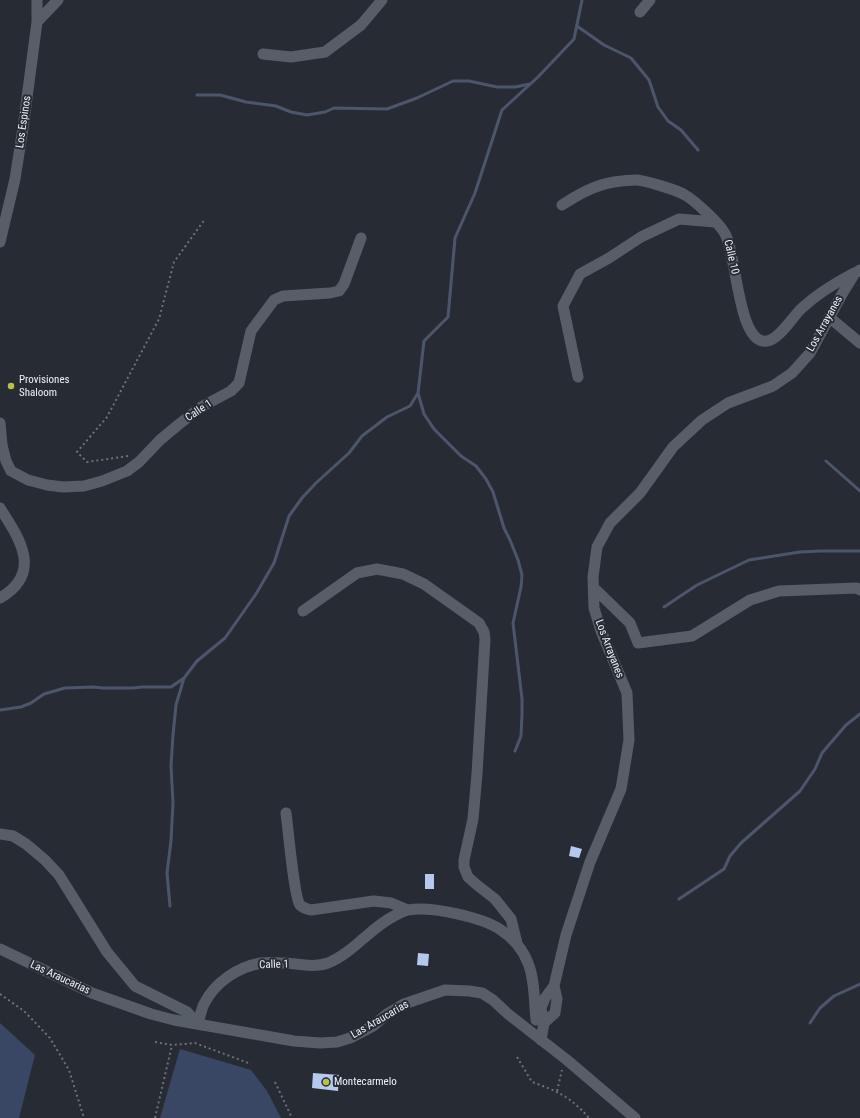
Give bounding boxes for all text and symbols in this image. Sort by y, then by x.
street label: Los Espinos [14,95,34,149]
street label: Calle 10 [721,238,741,276]
street label: Los Arrayanes [804,294,846,354]
place label: Provisiones Shaloom [19,373,70,399]
marker: Provisiones Shaloom [6,381,16,391]
street label: Calle 1 [183,397,215,425]
street label: Los Arrayanes [592,618,626,680]
street label: Las Araucarias [28,958,92,998]
street label: Calle 1 [259,958,289,972]
street label: Las Araucarias [349,998,411,1042]
place label: Montecarmelo [334,1075,397,1089]
marker: Montecarmelo [321,1077,331,1087]

